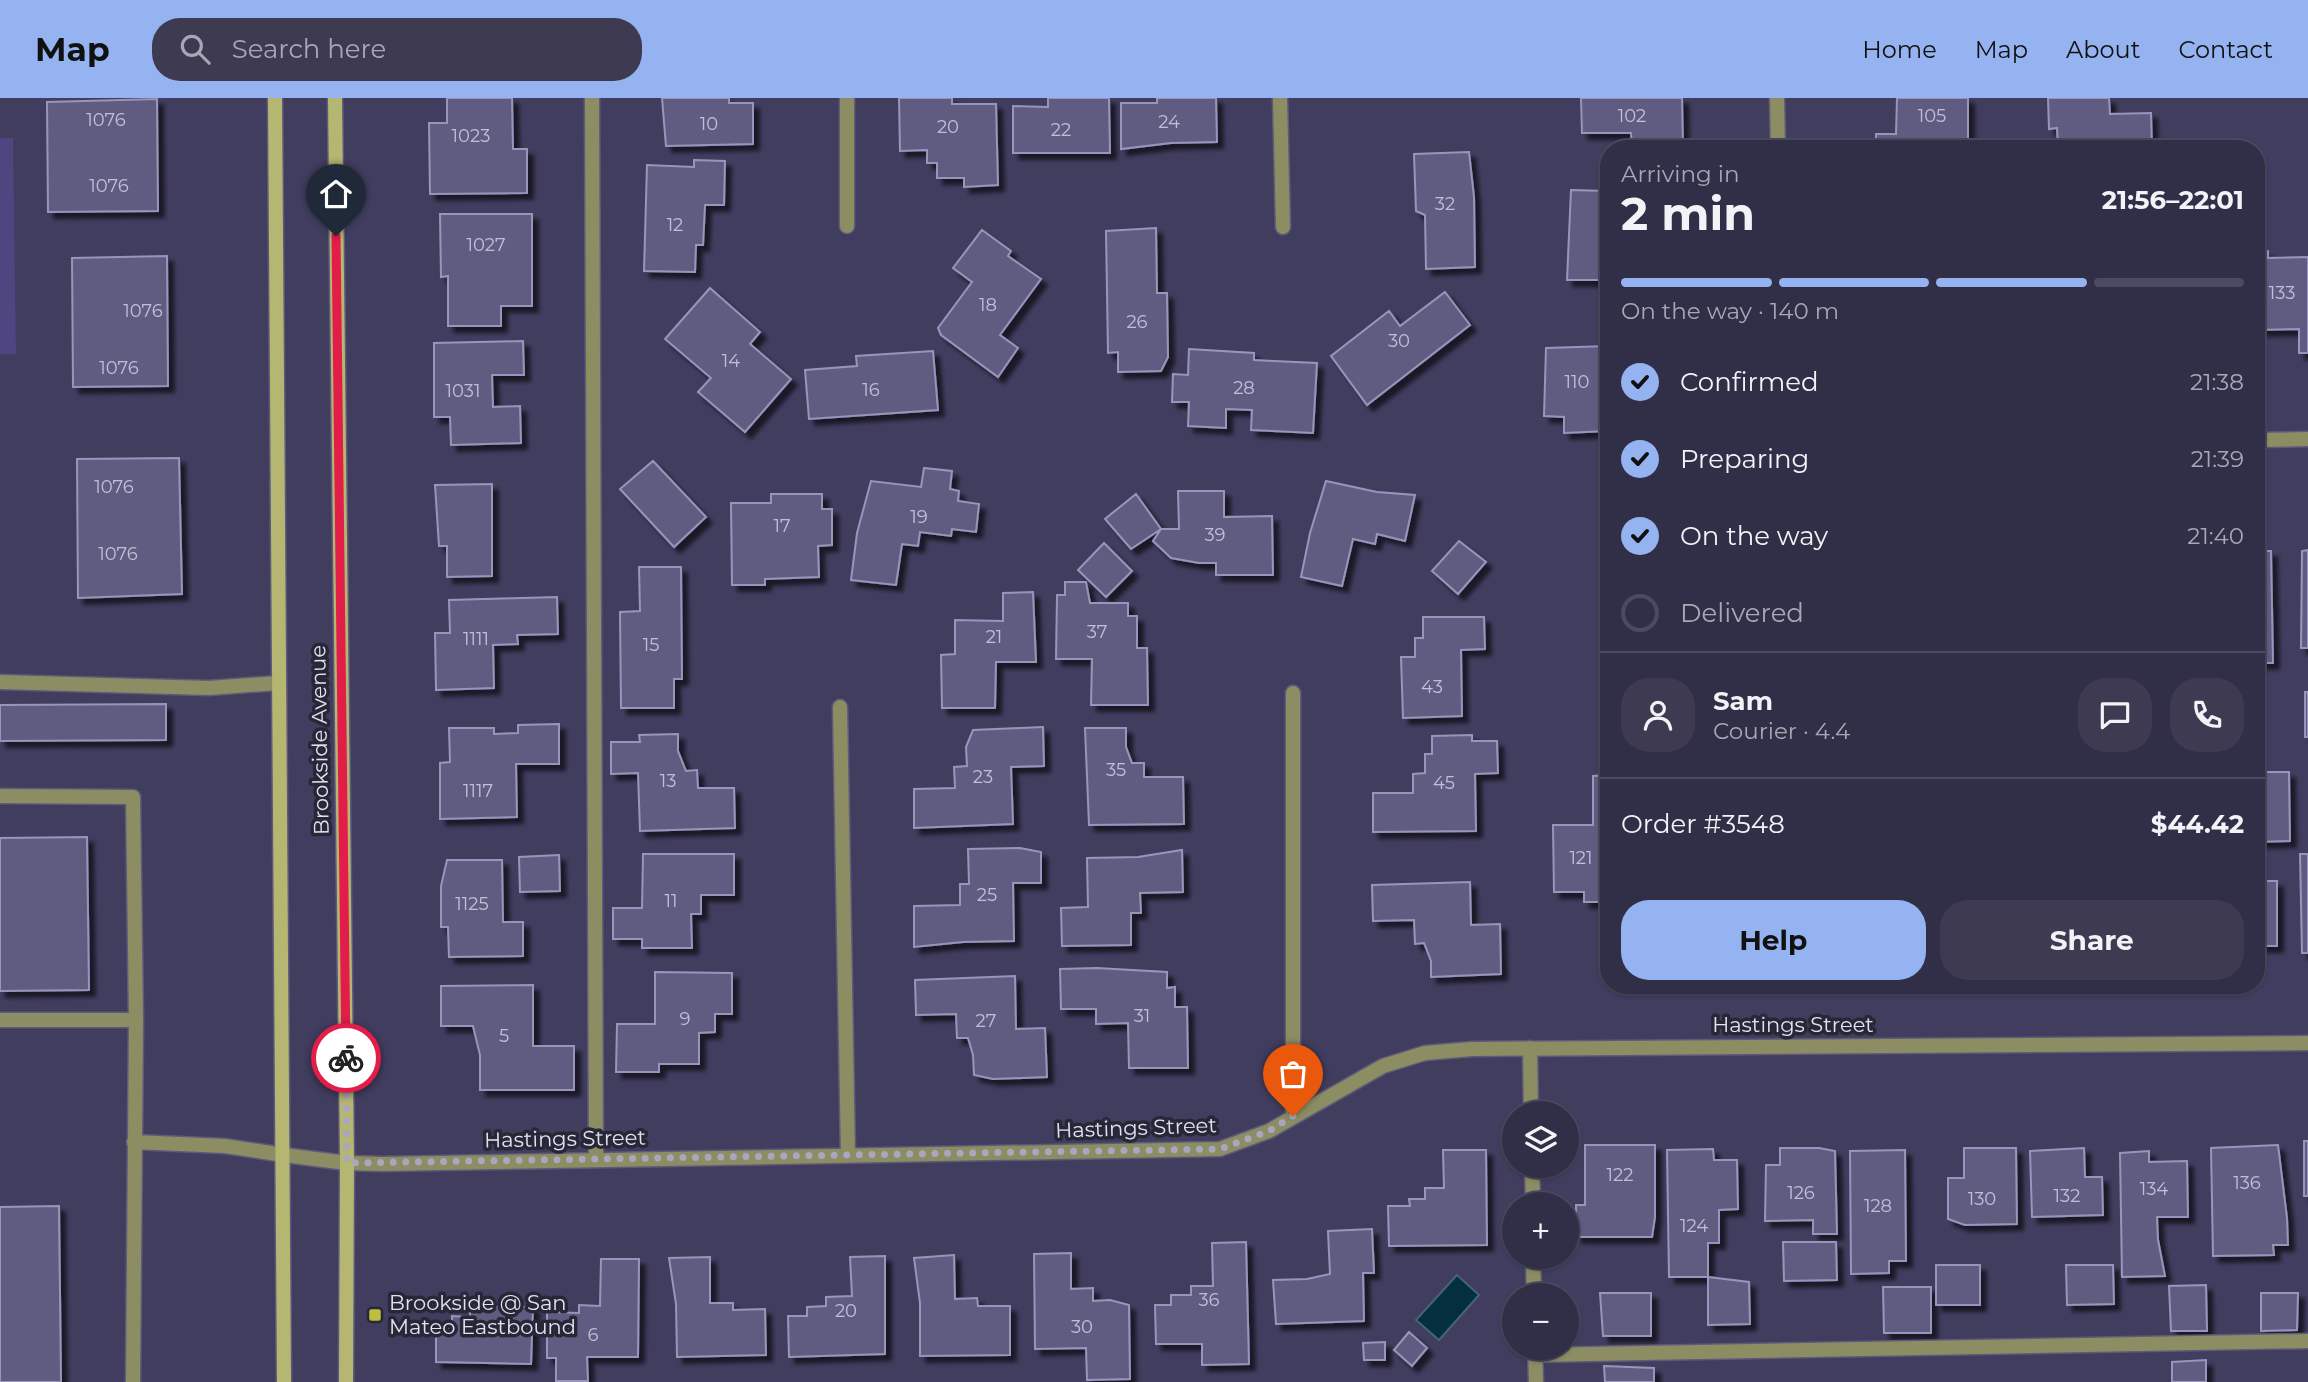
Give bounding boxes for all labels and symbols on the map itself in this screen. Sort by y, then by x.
house number: 102 [1618,105,1646,127]
house number: 105 [1918,105,1946,127]
house number: 1076 [86,109,126,131]
house number: 24 [1158,111,1180,133]
house number: 10 [700,113,718,135]
house number: 20 [937,116,959,138]
house number: 22 [1051,119,1071,141]
house number: 1023 [452,125,490,147]
pin [306,164,366,236]
house number: 1076 [89,175,129,197]
house number: 32 [1435,193,1455,215]
house number: 12 [667,214,683,236]
house number: 1027 [466,234,506,256]
house number: 133 [2269,282,2295,304]
house number: 18 [979,294,997,316]
house number: 1076 [123,300,163,322]
house number: 26 [1126,311,1148,333]
house number: 30 [1388,330,1410,352]
house number: 14 [722,350,740,372]
house number: 1076 [99,357,139,379]
house number: 110 [1565,371,1589,393]
house number: 28 [1233,377,1255,399]
house number: 16 [862,379,880,401]
house number: 1031 [446,380,480,402]
house number: 1076 [94,476,134,498]
house number: 19 [910,506,928,528]
house number: 17 [773,515,791,537]
house number: 39 [1204,524,1226,546]
house number: 1076 [98,543,138,565]
house number: 37 [1087,621,1107,643]
house number: 21 [986,626,1002,648]
house number: 1111 [463,628,489,650]
house number: 15 [643,634,659,656]
street label: Brookside Avenue [305,645,334,835]
house number: 43 [1421,676,1443,698]
house number: 35 [1106,759,1126,781]
house number: 23 [973,766,993,788]
house number: 13 [660,770,676,792]
house number: 45 [1433,772,1455,794]
house number: 1117 [463,780,493,802]
house number: 121 [1569,847,1593,869]
house number: 25 [977,884,997,906]
house number: 11 [665,890,678,912]
house number: 1125 [455,893,489,915]
house number: 31 [1134,1005,1150,1027]
house number: 9 [680,1008,691,1030]
house number: 27 [976,1010,996,1032]
street label: Hastings Street [1712,1012,1874,1037]
courier [311,1023,381,1093]
house number: 5 [499,1025,509,1047]
pin [1263,1044,1323,1116]
street label: Hastings Street [1055,1112,1217,1143]
street label: Hastings Street [484,1125,646,1152]
house number: 122 [1607,1164,1633,1186]
house number: 136 [2233,1172,2261,1194]
house number: 134 [2140,1178,2168,1200]
house number: 126 [1787,1182,1815,1204]
house number: 132 [2054,1185,2080,1207]
house number: 130 [1968,1188,1996,1210]
house number: 128 [1864,1195,1892,1217]
house number: 124 [1680,1215,1708,1237]
house number: 36 [1198,1289,1220,1311]
place label: Brookside @ San Mateo Eastbound [389,1290,576,1339]
house number: 20 [835,1300,857,1322]
marker: Brookside @ San Mateo Eastbound [367,1307,383,1323]
house number: 30 [1071,1316,1093,1338]
house number: 6 [588,1324,599,1346]

